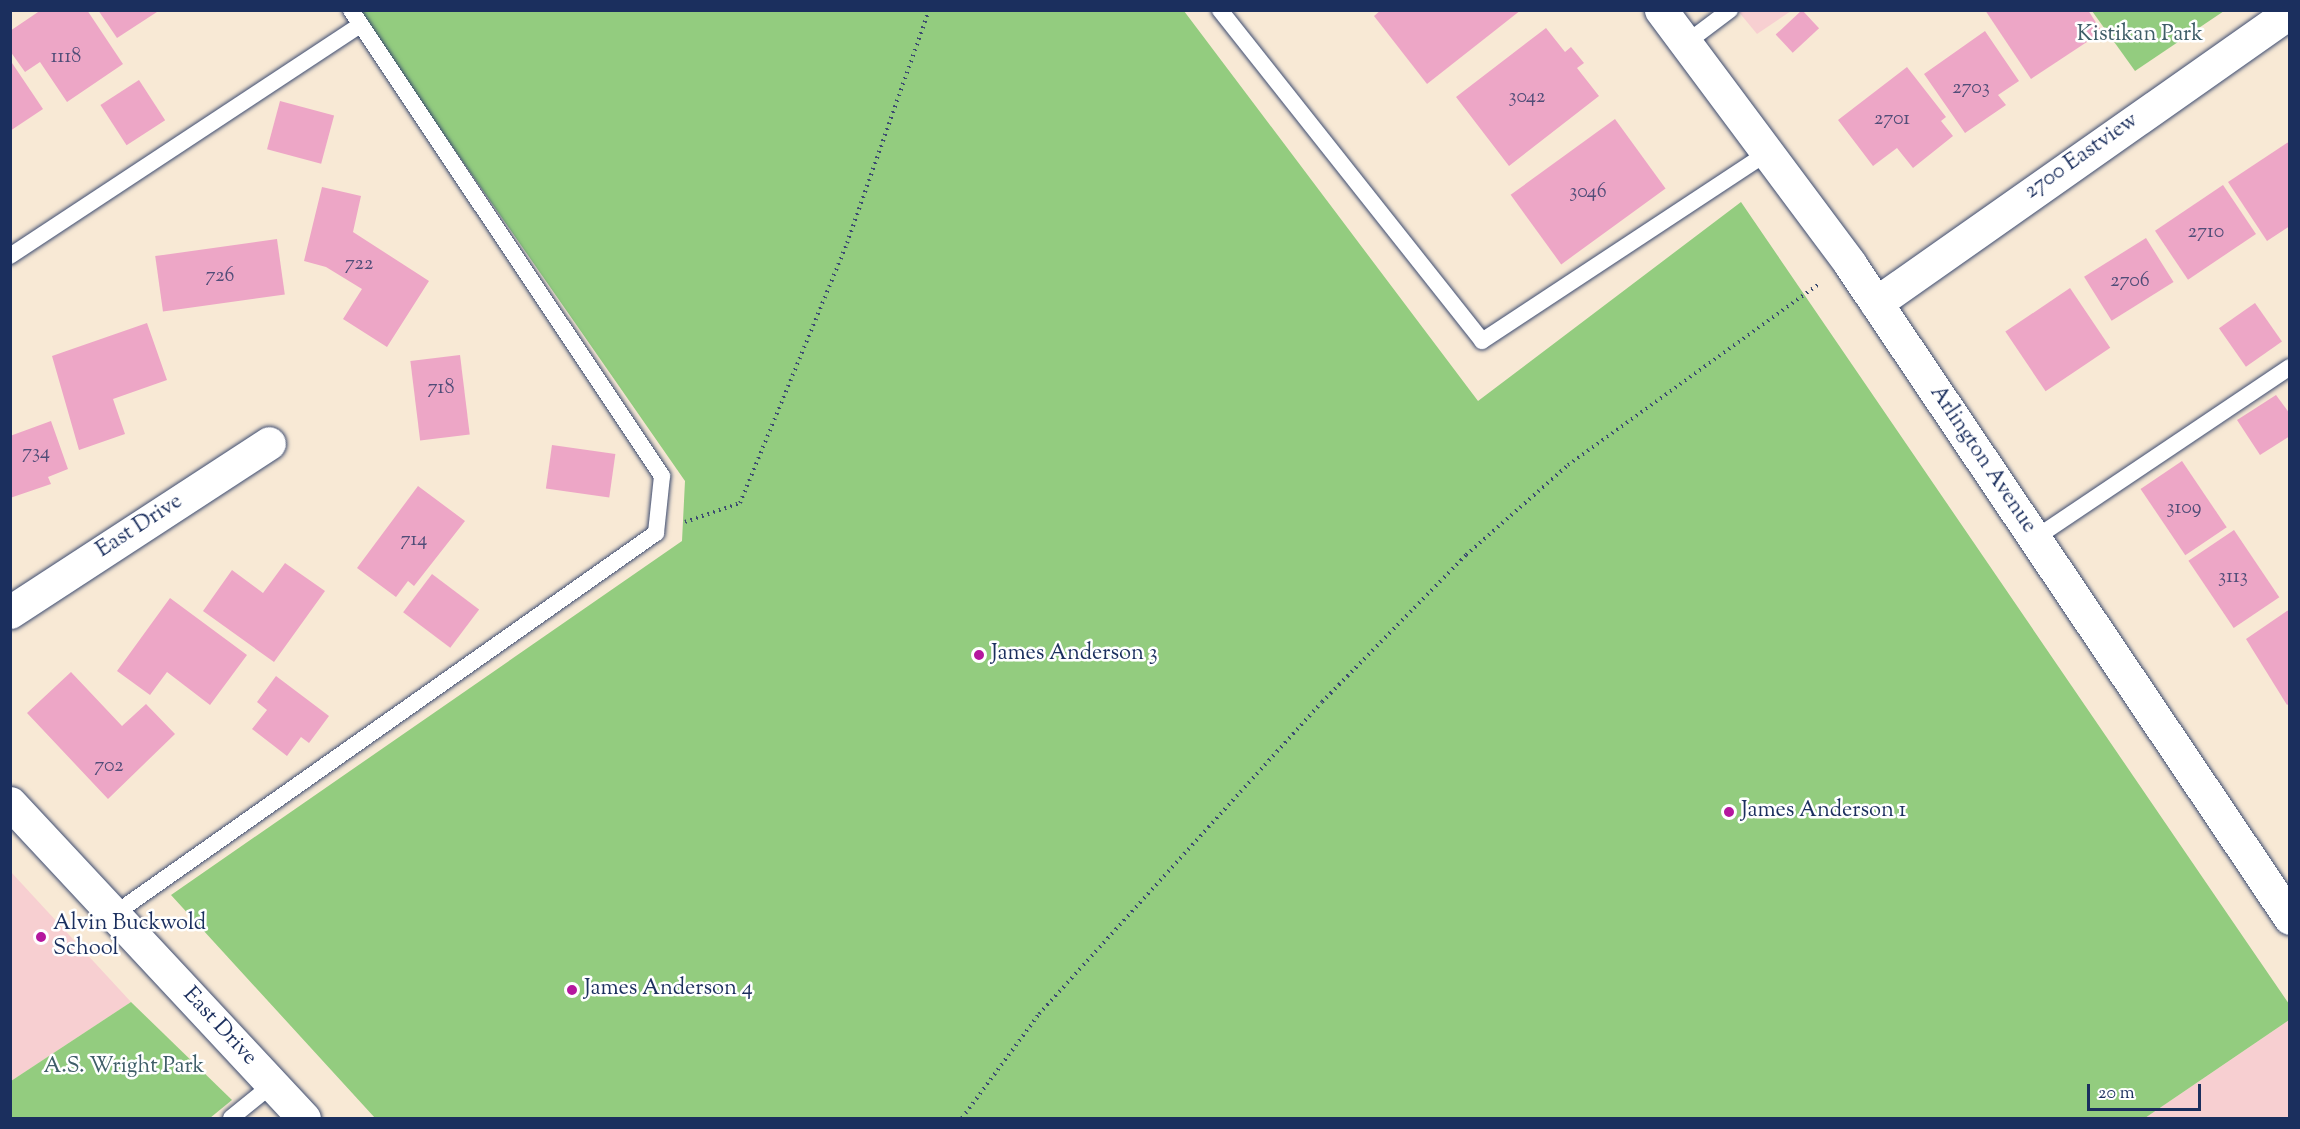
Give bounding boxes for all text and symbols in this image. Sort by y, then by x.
park label: Kistikan Park [2077,23,2203,49]
house number: 1118 [51,45,81,69]
house number: 2703 [1952,76,1990,100]
house number: 3042 [1509,85,1545,109]
house number: 2701 [1874,107,1910,131]
street label: 2700 Eastview [2020,108,2144,206]
house number: 3046 [1569,180,1607,204]
house number: 2710 [2188,220,2224,244]
house number: 722 [345,252,373,276]
house number: 726 [205,264,235,288]
house number: 2706 [2110,269,2150,293]
house number: 718 [428,376,454,400]
street label: Arlington Avenue [1923,381,2041,539]
house number: 734 [22,441,50,465]
street label: East Drive [92,489,188,565]
house number: 3109 [2167,496,2201,520]
house number: 714 [401,528,427,552]
house number: 3113 [2218,565,2248,589]
place label: James Anderson 3 [991,642,1158,668]
marker: James Anderson 3 [972,648,986,662]
house number: 702 [94,754,124,778]
place label: James Anderson 1 [1741,799,1906,825]
marker: James Anderson 1 [1722,805,1736,819]
place label: Alvin Buckwold School [53,911,206,962]
marker: Alvin Buckwold School [34,930,48,944]
place label: James Anderson 4 [584,977,753,1003]
street label: East Drive [176,982,262,1072]
marker: James Anderson 4 [565,983,579,997]
park label: A.S. Wright Park [43,1055,205,1081]
scale bar [2090,1072,2204,1110]
text: 20 m [2098,1081,2135,1107]

